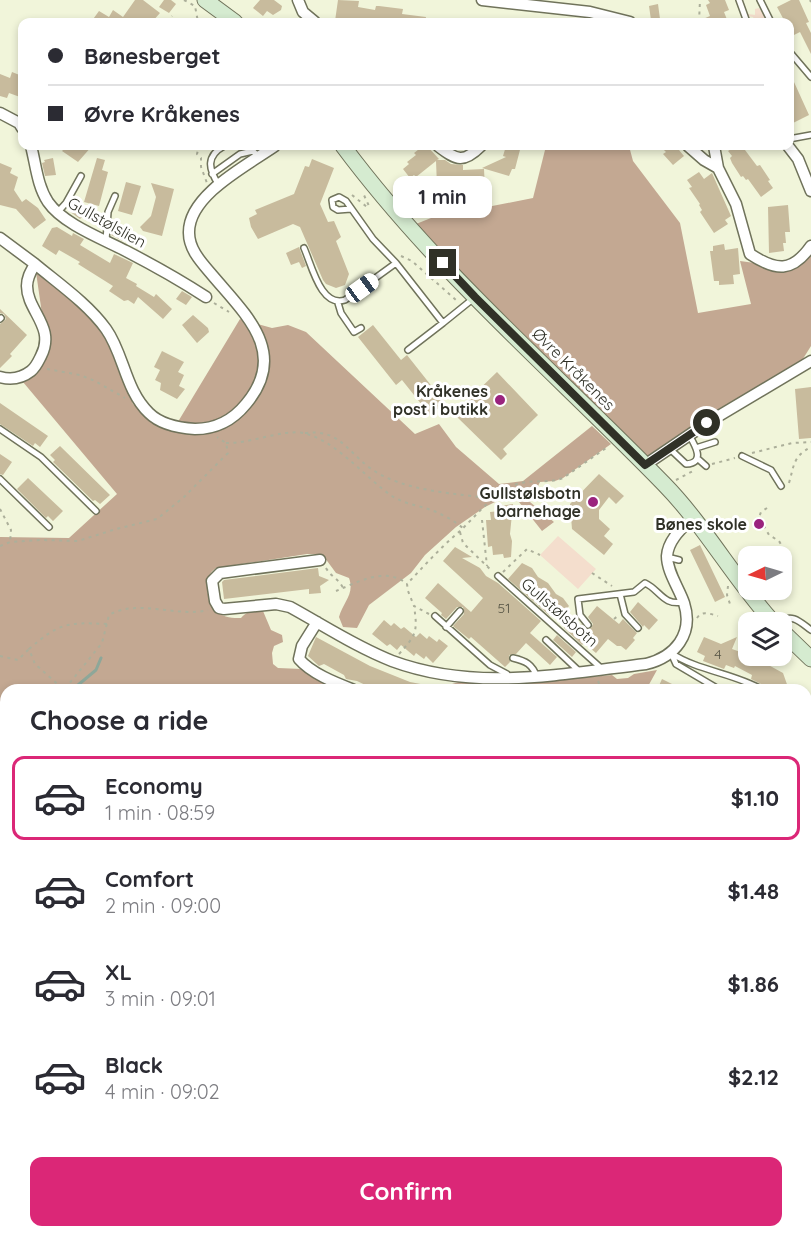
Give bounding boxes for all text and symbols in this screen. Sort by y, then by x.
text: Bønesberget [84,42,220,70]
text: Øvre Kråkenes [84,100,240,128]
callout: 1 min [394,176,492,218]
text: 1 min [418,184,467,209]
street label: Gullstølslien [64,192,150,252]
route end [429,249,456,276]
car [342,270,382,306]
street label: Øvre Kråkenes [529,324,619,414]
place label: Kråkenes post i butikk [393,381,488,419]
marker: Kråkenes post i butikk [493,393,507,407]
route start [693,409,720,436]
place label: Gullstølsbotn barnehage [479,483,581,521]
marker: Gullstølsbotn barnehage [586,495,600,509]
place label: Bønes skole [655,514,747,534]
marker: Bønes skole [752,517,766,531]
north arrow [738,546,792,600]
map controls [738,546,792,666]
street label: Gullstølsbotn [517,573,603,651]
house number: 51 [498,599,510,617]
button: layers [738,612,792,666]
house number: 4 [714,645,722,663]
text: Choose a ride [30,703,208,737]
icon: car [33,771,87,825]
text: Economy [105,772,203,800]
text: $1.10 [731,784,779,812]
text: 1 min · 08:59 [105,800,215,825]
icon: car [33,864,87,918]
text: Comfort [105,865,194,893]
text: $1.48 [727,877,779,905]
text: 2 min · 09:00 [105,893,221,918]
icon: car [33,957,87,1011]
text: XL [105,958,132,986]
text: $1.86 [728,970,779,998]
text: 3 min · 09:01 [105,986,216,1011]
icon: car [33,1050,87,1104]
text: Black [105,1051,163,1079]
text: $2.12 [728,1063,779,1091]
text: 4 min · 09:02 [105,1079,220,1104]
button: Confirm [30,1157,782,1226]

